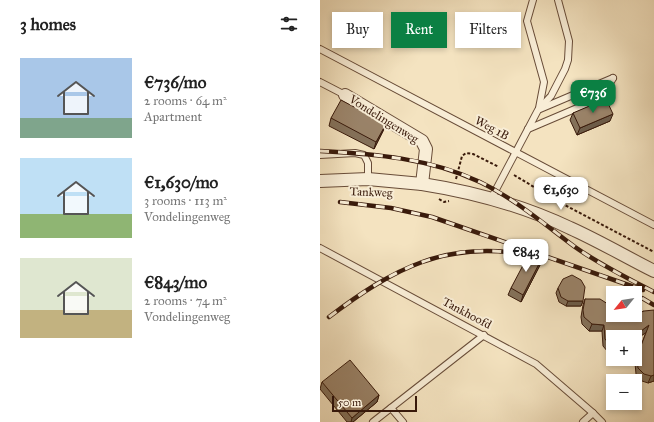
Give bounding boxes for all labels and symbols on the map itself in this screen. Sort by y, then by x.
pin: €736 [569,80,617,114]
street label: Vondelingenweg [345,91,422,147]
street label: Weg 1B [472,113,512,144]
pin: €1,630 [528,177,594,211]
street label: Tankweg [349,184,393,201]
pin: €843 [502,239,550,273]
north arrow [606,286,642,322]
street label: Tankhoofd [440,294,494,332]
scale bar [332,394,417,413]

